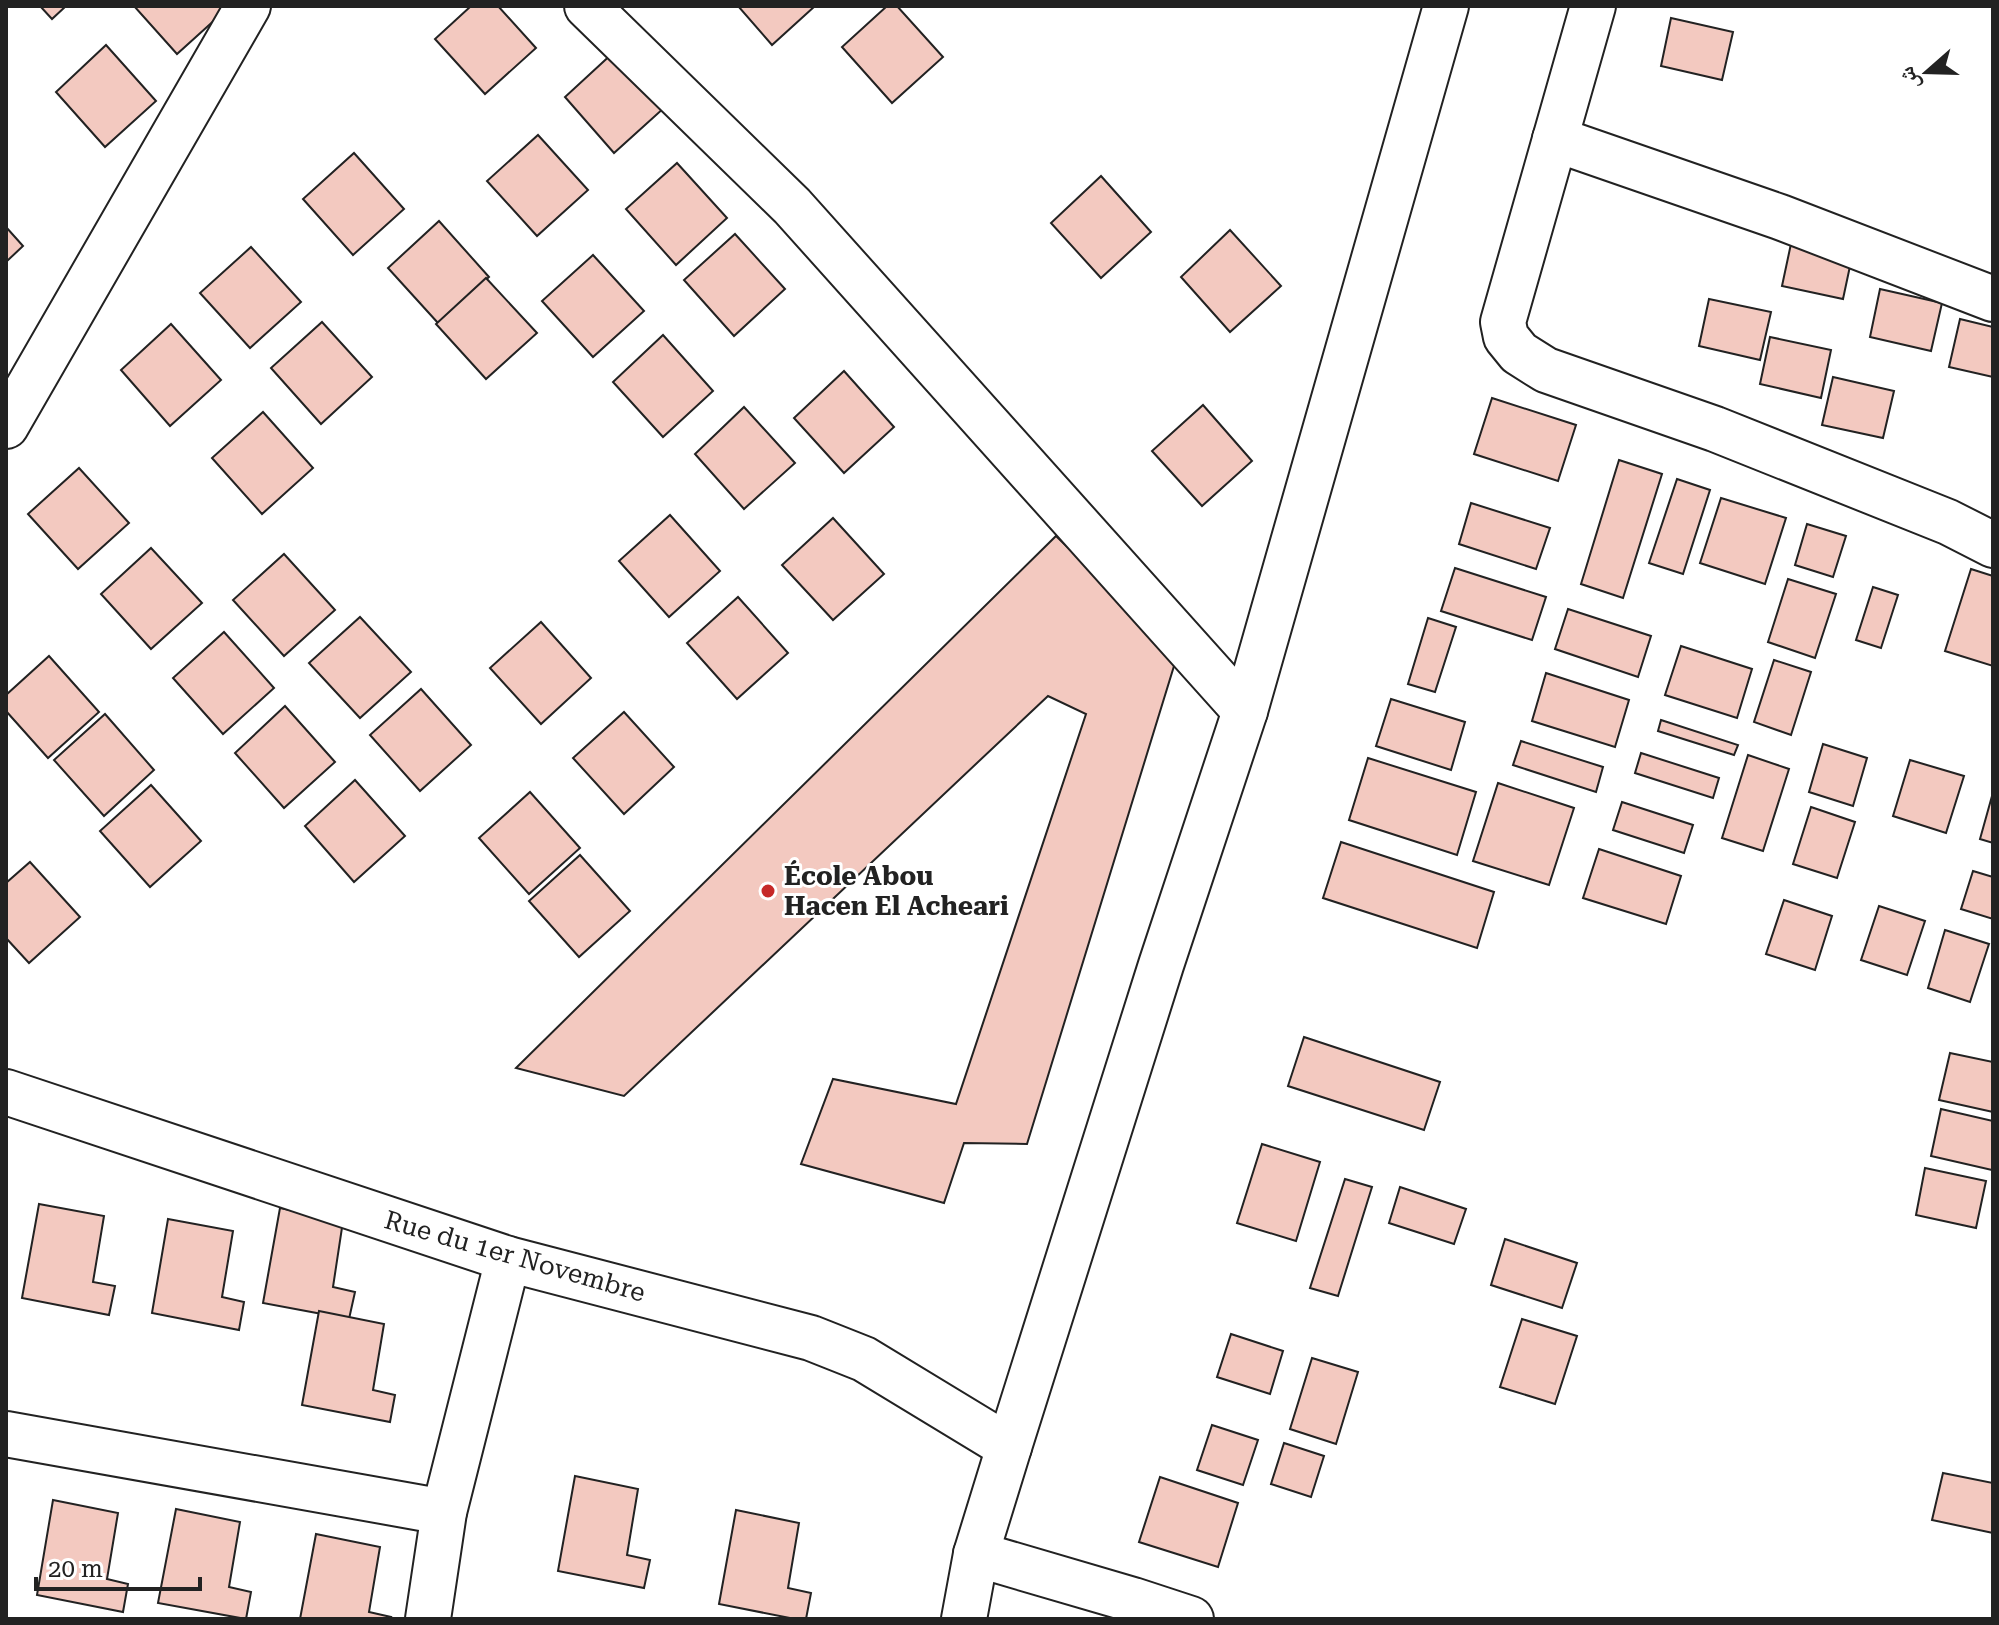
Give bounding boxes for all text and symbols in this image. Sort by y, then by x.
north arrow [1887,32,1967,112]
text: ش [1893,63,1925,94]
place label: École Abou Hacen El Acheari [784,860,1009,921]
marker: École Abou Hacen El Acheari [759,882,777,900]
street label: Rue du 1er Novembre [381,1204,649,1308]
scale bar [36,1541,200,1591]
text: 20 m [48,1555,103,1583]

